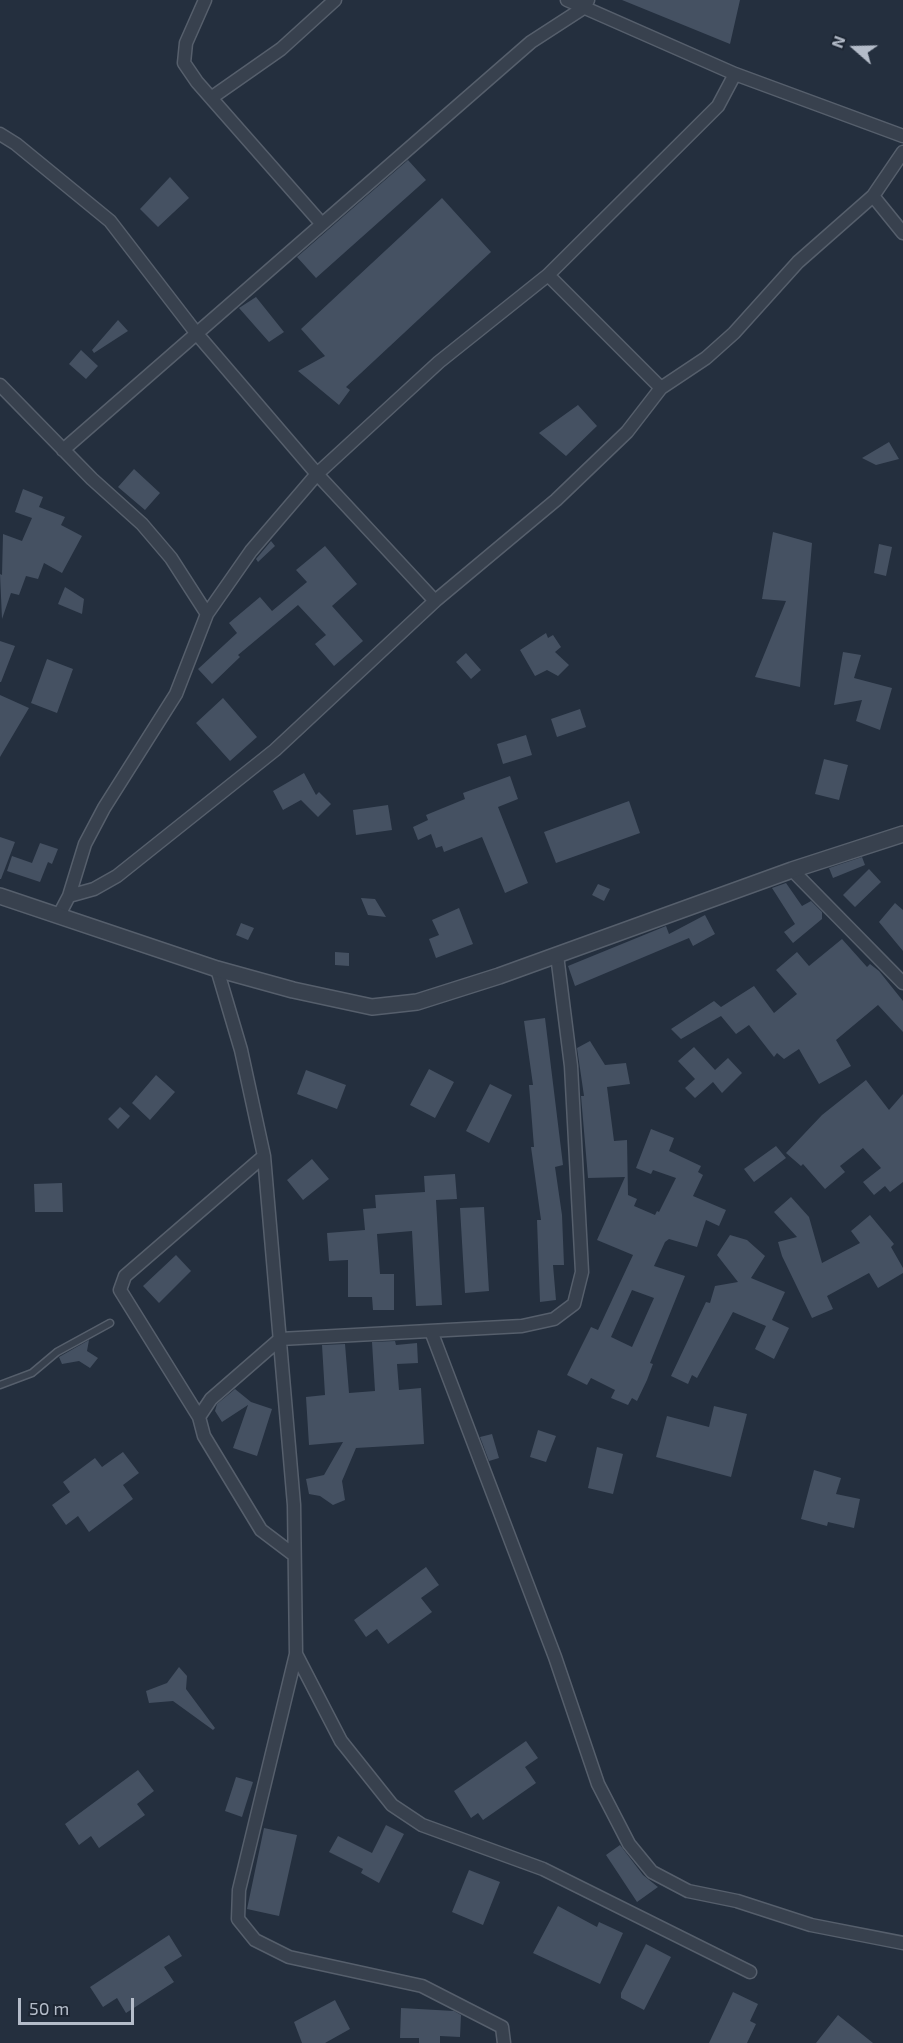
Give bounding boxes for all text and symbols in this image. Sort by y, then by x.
north arrow [825,18,885,78]
text: N [827,33,849,50]
scale bar [21,1986,136,2024]
text: 50 m [29,1997,69,2019]

